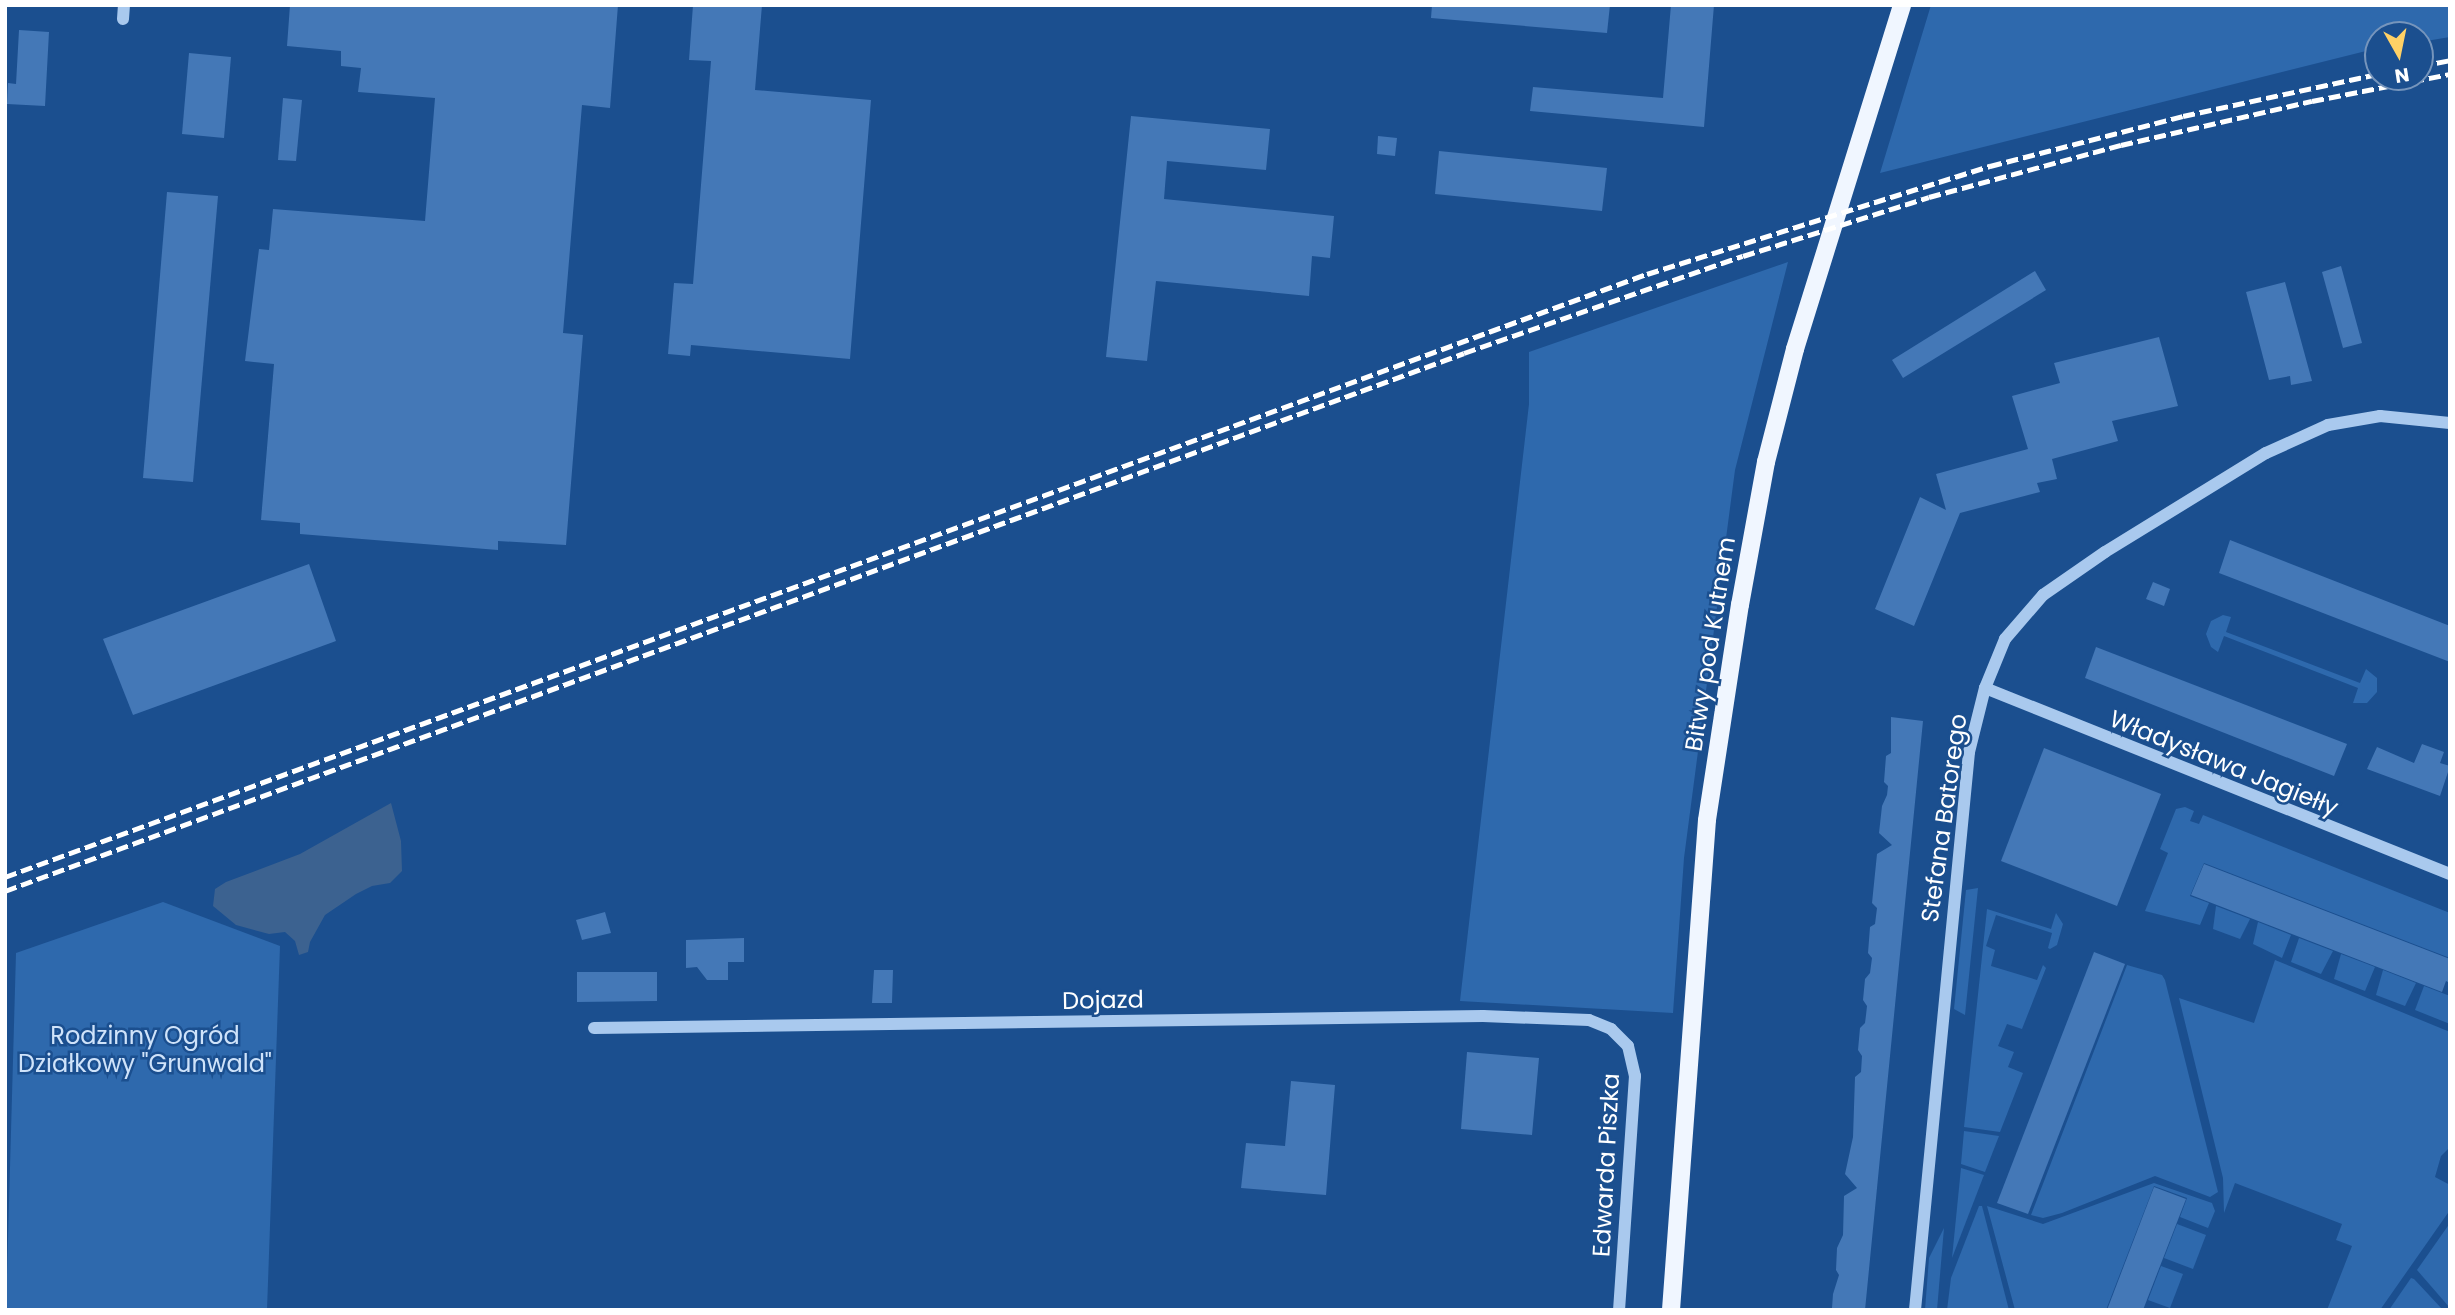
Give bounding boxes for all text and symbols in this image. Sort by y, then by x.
north arrow [2364,21,2434,91]
text: N [2393,61,2411,90]
street label: Bitwy pod Kutnem [1679,535,1741,753]
street label: Władysława Jagiełły [2105,704,2343,822]
street label: Stefana Batorego [1915,712,1973,924]
street label: Dojazd [1062,985,1144,1015]
park label: Rodzinny Ogród Działkowy "Grunwald" [18,1022,272,1078]
street label: Edwarda Piszka [1587,1072,1625,1258]

